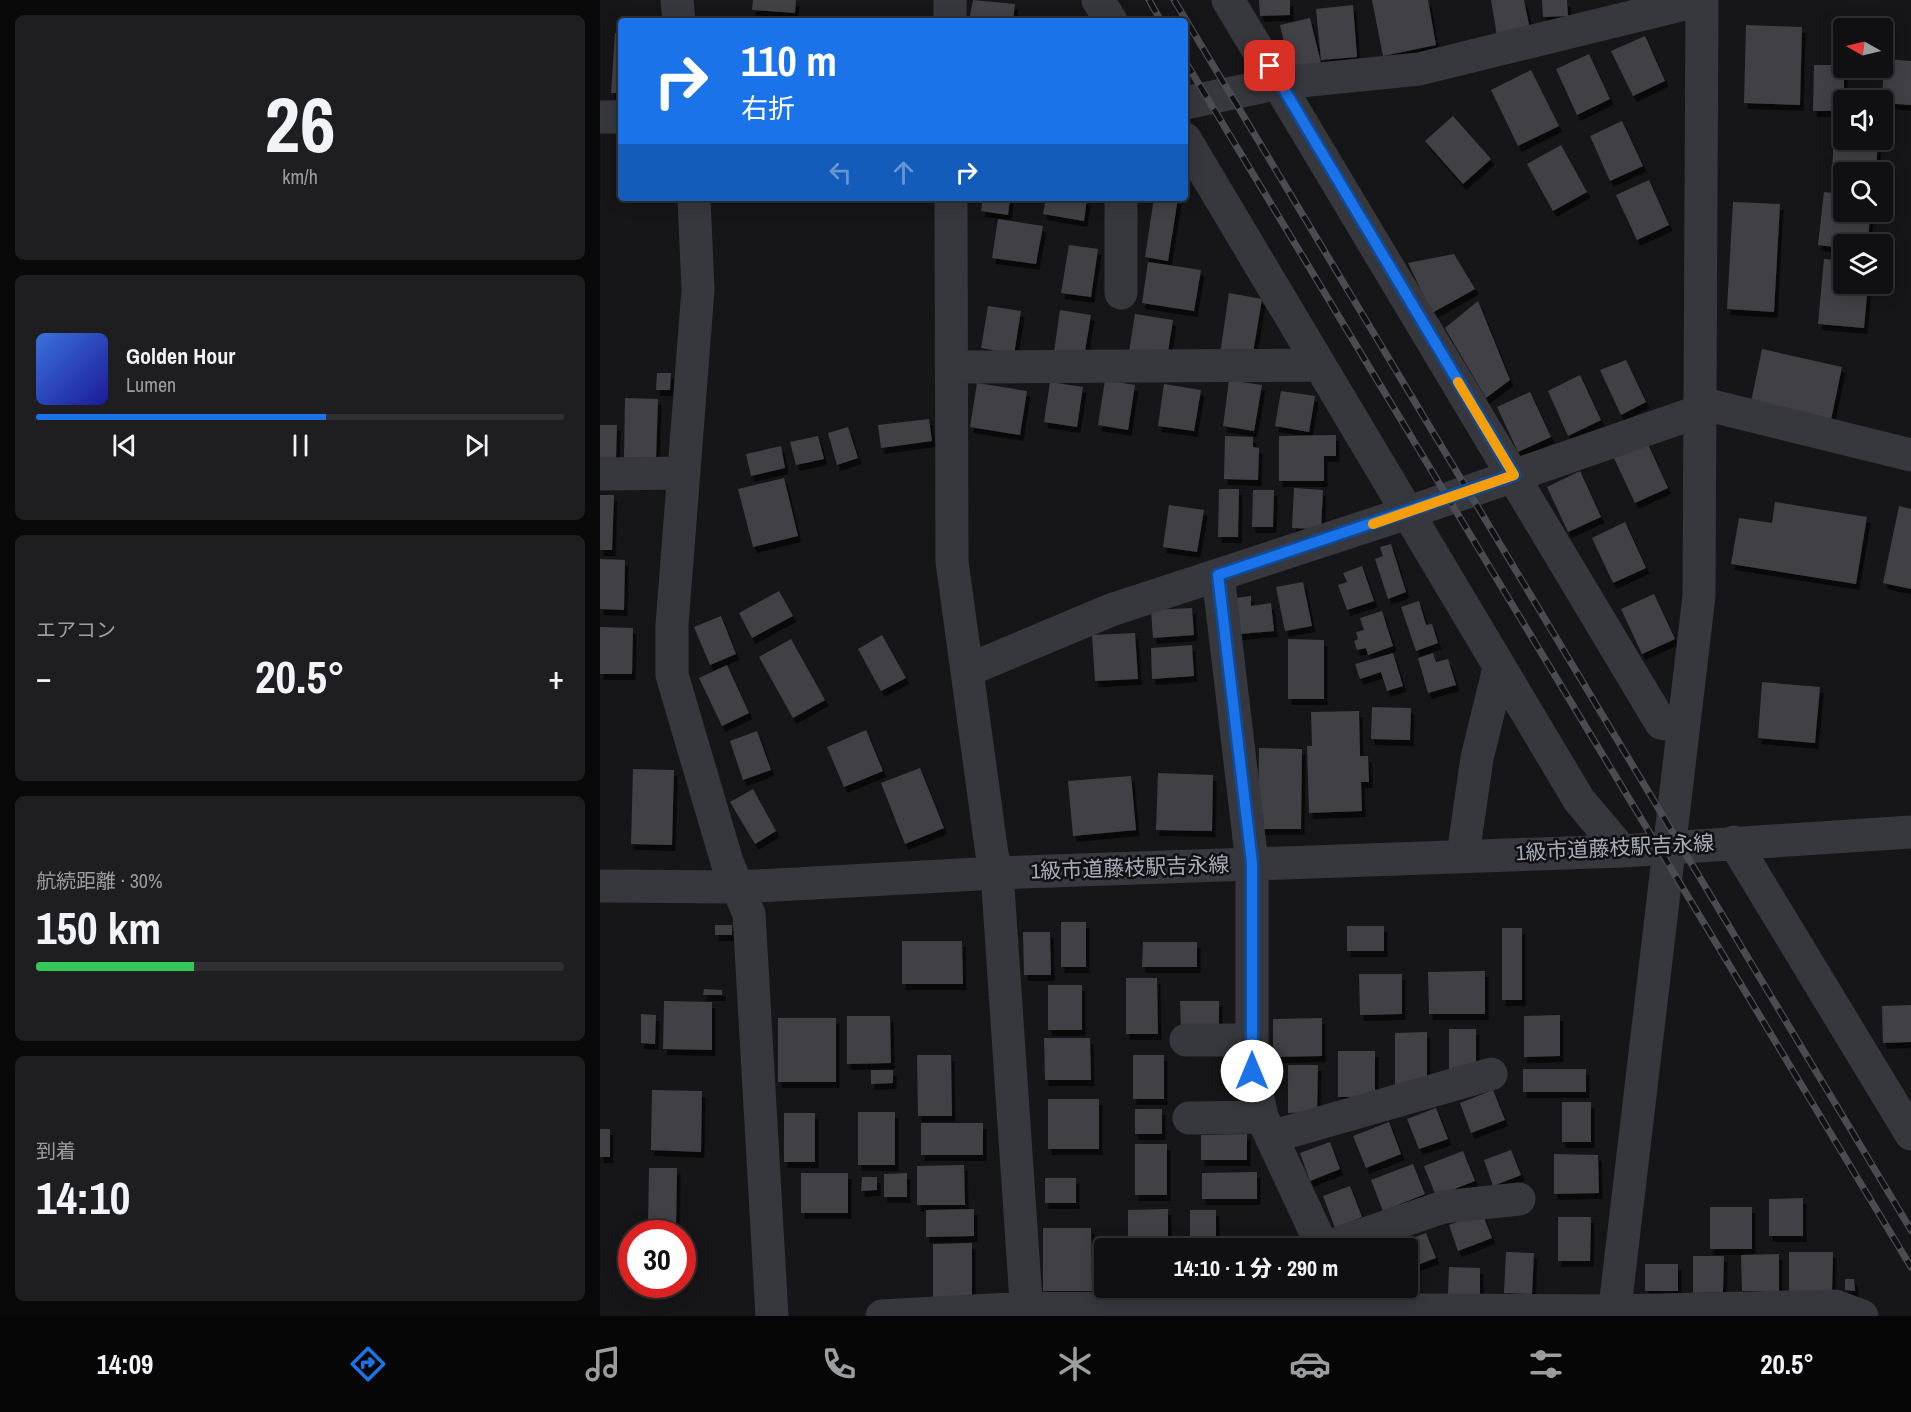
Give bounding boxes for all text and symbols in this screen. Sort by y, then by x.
north arrow [1833,18,1893,78]
map controls [1833,18,1893,294]
text: 110 m [741,33,837,89]
pin [1244,40,1295,91]
icon: right [642,42,720,120]
icon: arrive [1253,49,1286,82]
text: 26 [264,71,336,176]
text: 右折 [741,90,795,126]
button: sound [1833,90,1893,150]
icon: left [824,156,857,189]
icon: ahead [887,156,920,189]
icon: right [950,156,983,189]
button: search [1833,162,1893,222]
text: km/h [282,163,318,190]
button: layers [1833,234,1893,294]
text: Golden Hour [126,341,235,371]
text: Lumen [126,371,176,398]
icon: previous [108,429,141,462]
icon: pause [284,429,317,462]
icon: next [460,429,493,462]
text: エアコン [36,616,116,643]
text: 20.5° [255,646,345,707]
text: − [36,655,52,699]
text: + [548,655,564,699]
street label: 1級市道藤枝駅吉永線 [1515,828,1715,867]
street label: 1級市道藤枝駅吉永線 [1030,850,1230,885]
text: 航続距離 · 30% [36,867,163,894]
text: 150 km [36,897,161,958]
position arrow [1220,1039,1284,1103]
text: 到着 [36,1137,76,1164]
text: 14:10 [36,1167,130,1228]
speed limit sign: 30 [618,1220,696,1298]
text: 14:10 · 1 分 · 290 m [1174,1253,1338,1283]
icon: directions [347,1343,389,1385]
icon: music [582,1343,624,1385]
icon: phone [818,1343,860,1385]
icon: climate [1054,1343,1096,1385]
icon: car [1289,1343,1331,1385]
icon: filters [1525,1343,1567,1385]
text: 14:09 [97,1346,153,1382]
text: 20.5° [1760,1346,1814,1382]

